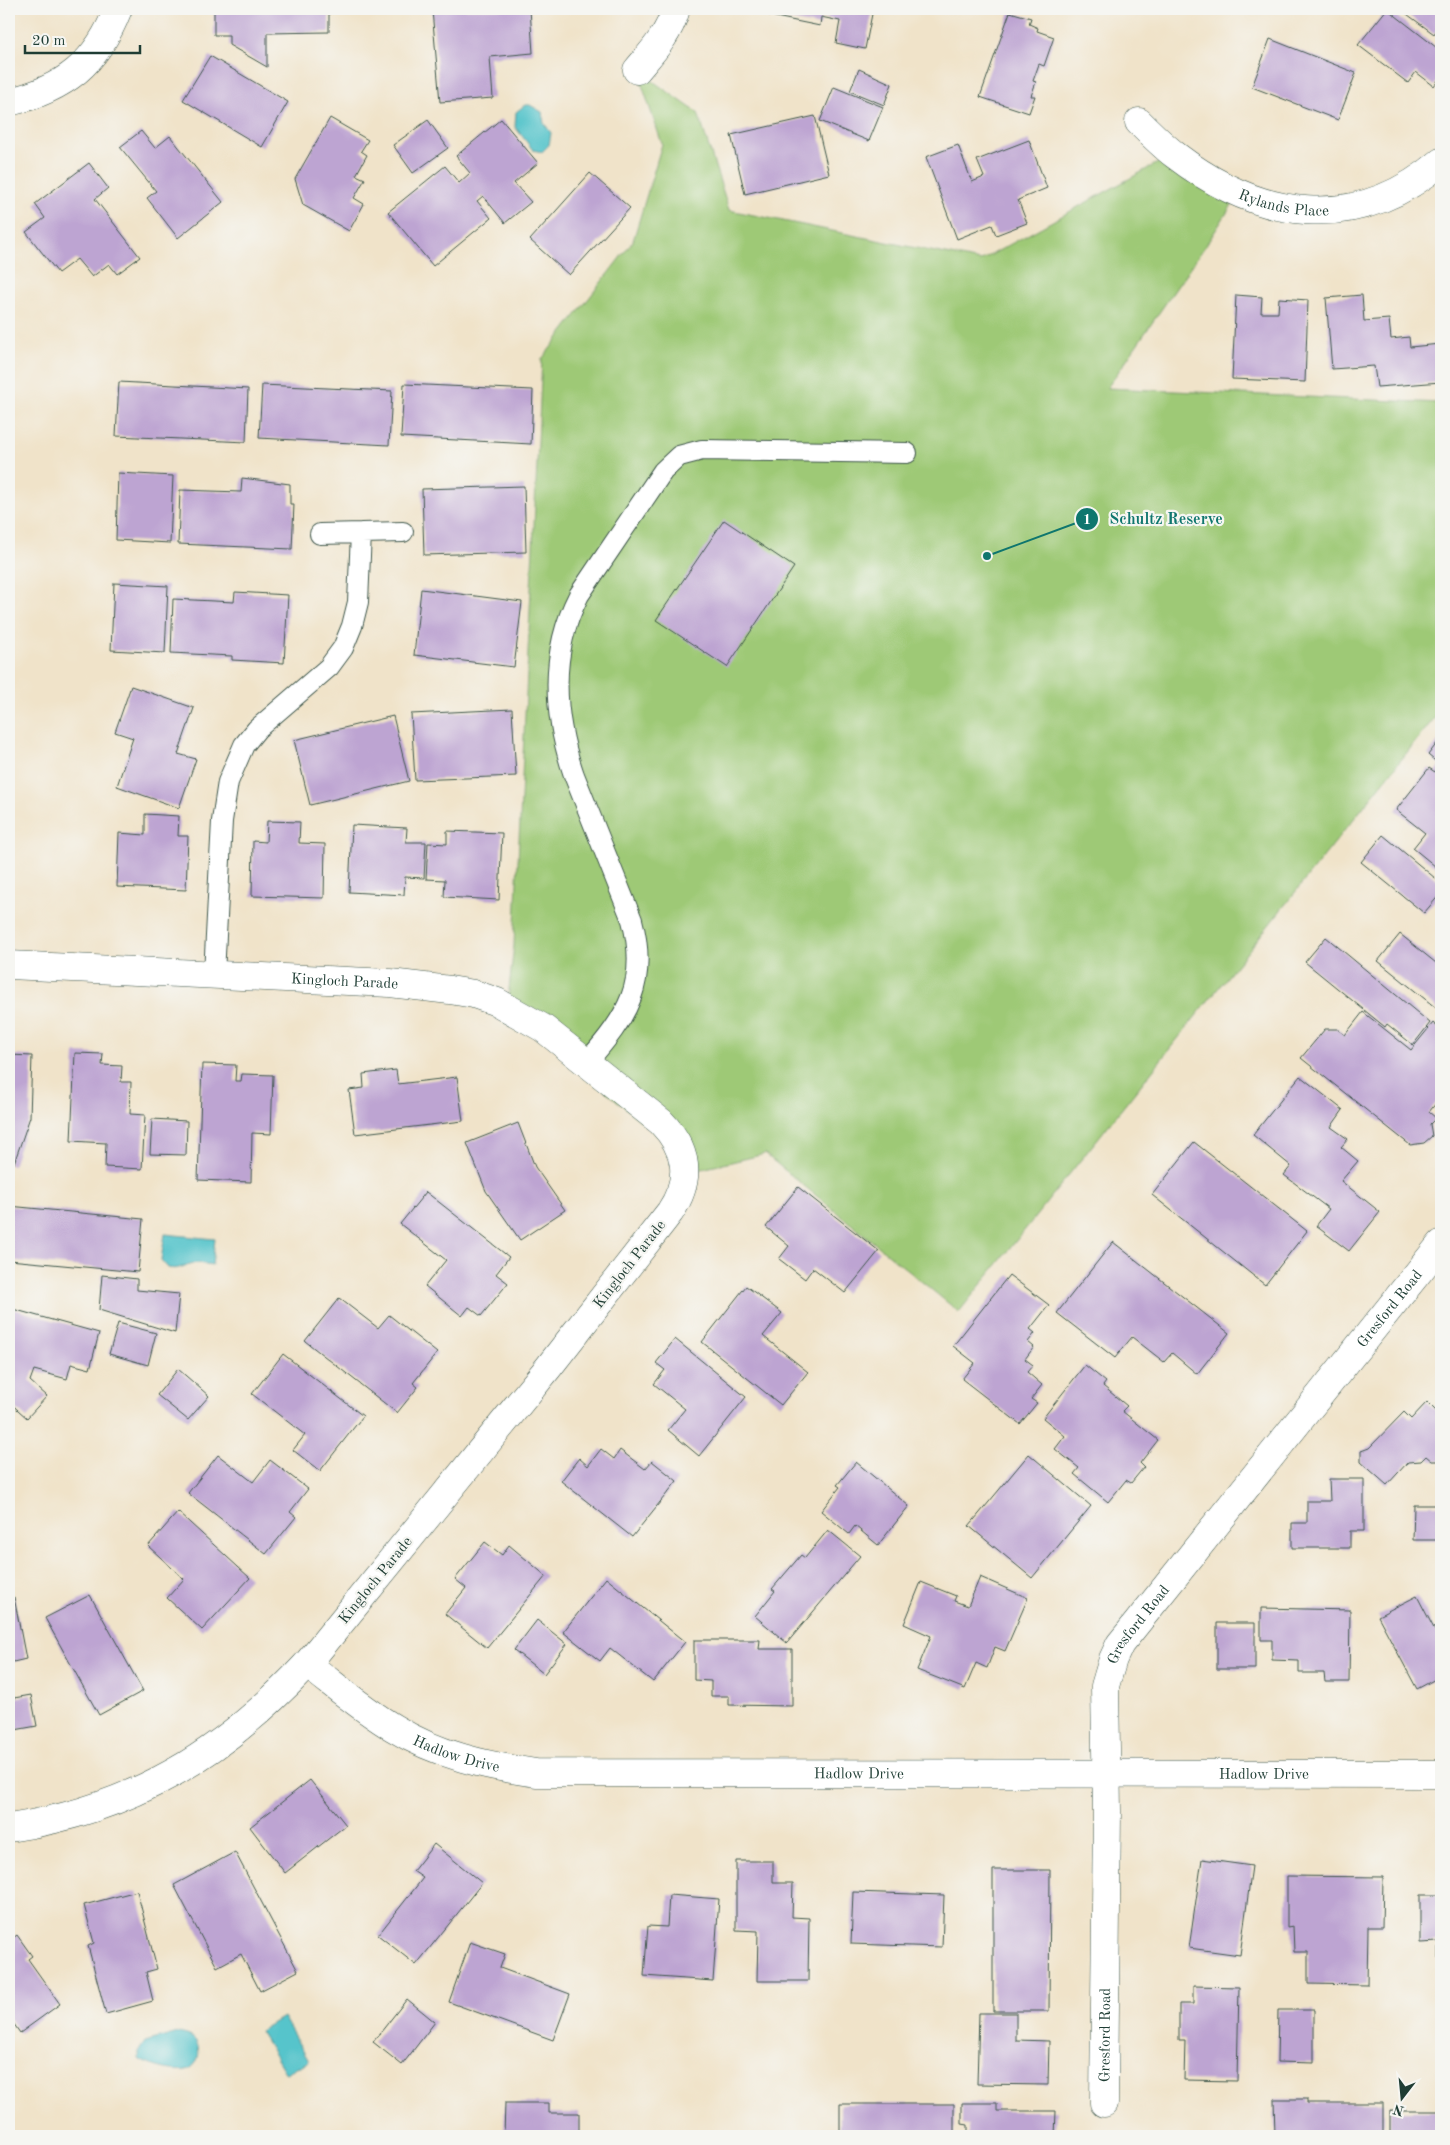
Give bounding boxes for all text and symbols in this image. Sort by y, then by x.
scale bar [25,22,140,54]
text: 20 m [32,34,66,49]
street label: Rylands Place [1236,188,1329,220]
callout: Schultz Reserve [1075,503,1233,534]
text: Schultz Reserve [1109,512,1223,528]
text: 1 [1083,513,1091,528]
street label: Kingloch Parade [291,972,399,993]
street label: Kingloch Parade [591,1218,669,1312]
street label: Gresford Road [1355,1268,1426,1351]
street label: Kingloch Parade [337,1534,416,1627]
street label: Gresford Road [1106,1583,1173,1667]
street label: Hadlow Drive [410,1734,501,1776]
street label: Hadlow Drive [814,1767,904,1782]
street label: Hadlow Drive [1219,1768,1309,1783]
street label: Gresford Road [1098,1988,1114,2082]
north arrow [1378,2072,1428,2122]
text: N [1391,2101,1406,2118]

